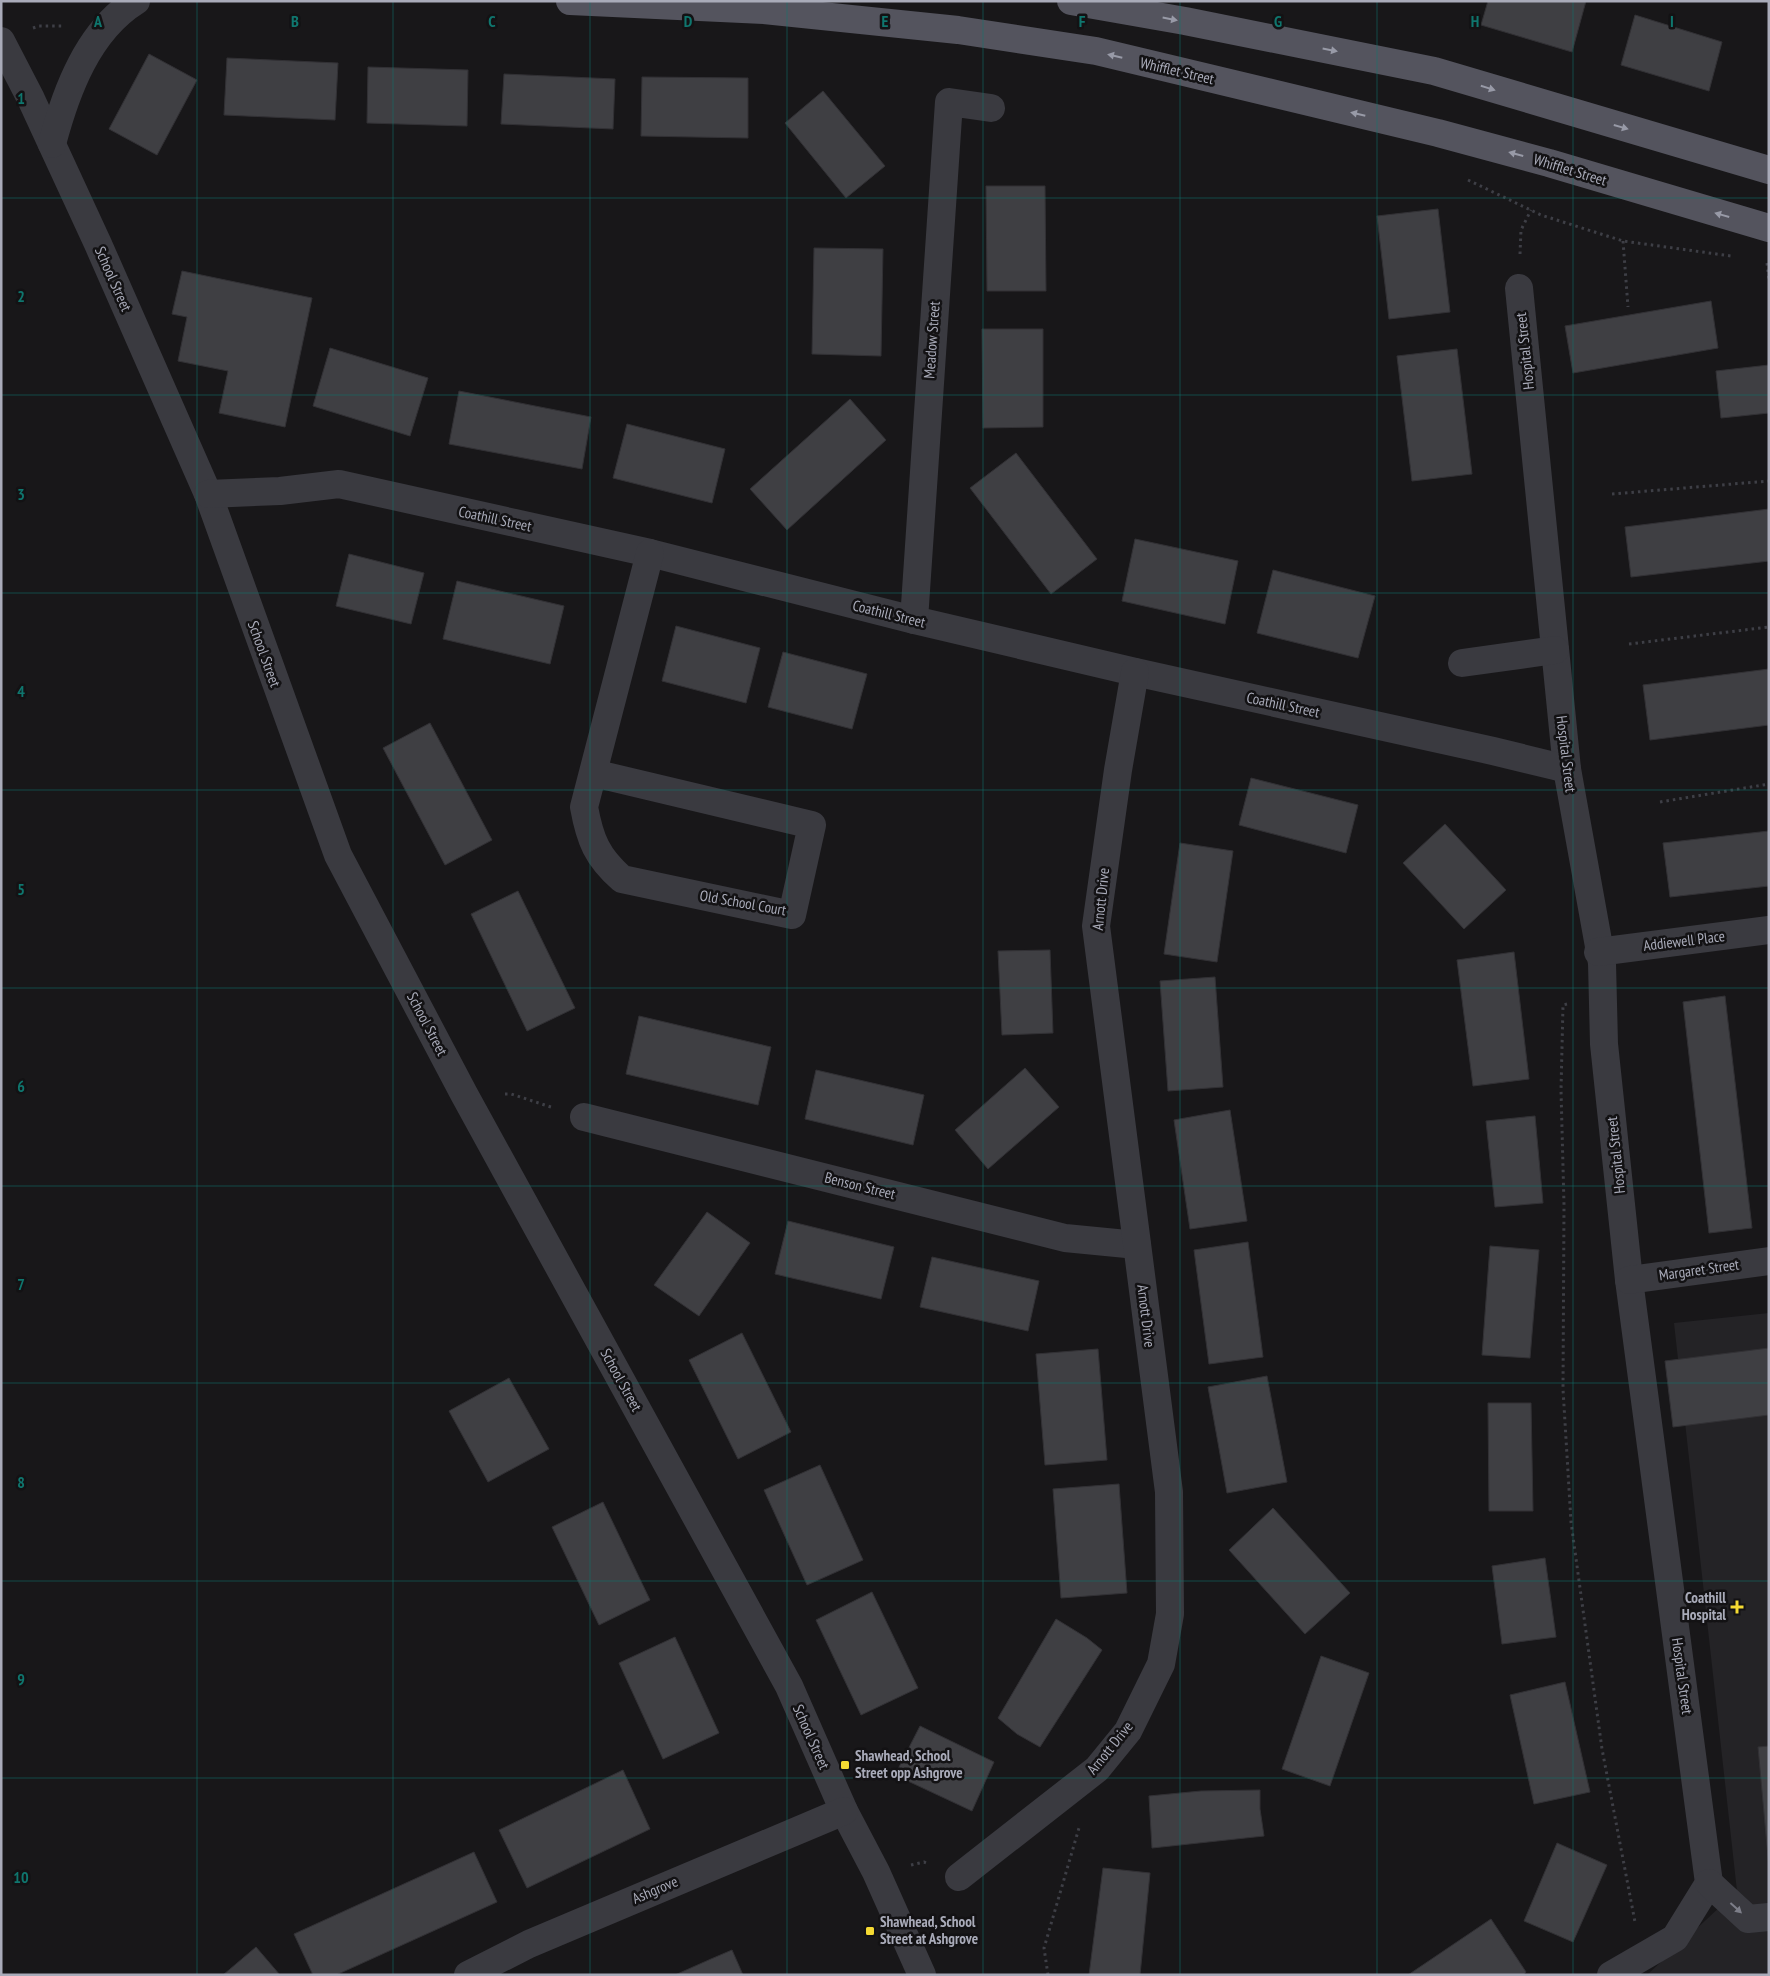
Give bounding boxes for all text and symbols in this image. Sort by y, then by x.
text: A [93,11,103,31]
text: B [291,11,299,31]
text: C [488,11,496,31]
text: D [684,11,693,31]
text: E [882,11,889,31]
text: F [1079,11,1086,31]
text: G [1274,11,1282,31]
text: H [1471,11,1479,31]
text: I [1670,11,1674,31]
one-way arrow [1163,15,1179,23]
one-way arrow [1322,47,1338,55]
one-way arrow [1108,52,1123,60]
street label: Whifflet Street [1138,53,1216,88]
one-way arrow [1480,84,1495,92]
text: 1 [17,88,25,108]
one-way arrow [1351,110,1366,118]
one-way arrow [1614,123,1629,131]
street label: Whifflet Street [1531,149,1609,190]
one-way arrow [1508,150,1523,158]
one-way arrow [1714,210,1729,218]
street label: School Street [91,243,136,314]
text: 2 [17,286,25,306]
street label: Meadow Street [919,301,944,379]
street label: Hospital Street [1511,312,1538,390]
text: 3 [17,484,25,504]
street label: Coathill Street [457,502,533,536]
street label: Coathill Street [851,595,927,632]
street label: School Street [244,618,285,690]
text: 4 [17,681,25,701]
street label: Coathill Street [1245,688,1321,722]
street label: Hospital Street [1552,714,1581,793]
street label: Arnott Drive [1088,867,1113,931]
text: 5 [17,879,25,899]
street label: Old School Court [698,886,788,919]
street label: Addiewell Place [1642,926,1726,955]
street label: School Street [403,989,452,1059]
text: 6 [17,1076,25,1096]
street label: Hospital Street [1602,1116,1629,1194]
street label: Benson Street [823,1168,897,1203]
street label: Margaret Street [1658,1254,1740,1285]
text: 7 [17,1274,25,1294]
street label: Arnott Drive [1133,1284,1160,1348]
street label: School Street [596,1345,646,1415]
text: 8 [17,1472,25,1492]
place label: Coathill Hospital [1682,1588,1726,1624]
marker: Coathill Hospital [1730,1600,1744,1614]
street label: Hospital Street [1668,1636,1697,1715]
text: 9 [17,1669,25,1689]
street label: School Street [789,1701,834,1772]
street label: Arnott Drive [1082,1717,1137,1778]
place label: Shawhead, School Street opp Ashgrove [855,1746,963,1782]
marker: Shawhead, School Street opp Ashgrove [839,1759,851,1771]
text: 10 [13,1867,29,1887]
street label: Ashgrove [629,1871,680,1908]
one-way arrow [1730,1902,1742,1914]
place label: Shawhead, School Street at Ashgrove [880,1912,978,1948]
marker: Shawhead, School Street at Ashgrove [864,1925,876,1937]

